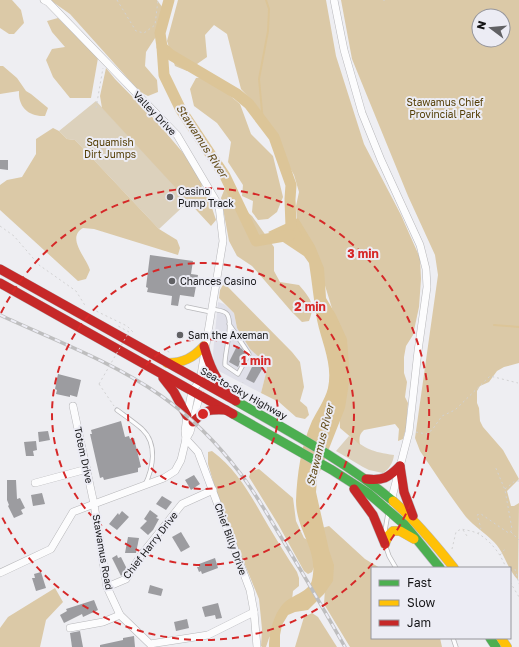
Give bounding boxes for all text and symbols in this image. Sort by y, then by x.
north arrow [471,8,511,48]
text: N [474,19,488,31]
street label: Valley Drive [131,88,179,138]
park label: Stawamus Chief Provincial Park [407,96,484,120]
water label: Stawamus River [174,102,232,181]
park label: Squamish Dirt Jumps [84,136,136,160]
place label: Casino Pump Track [178,185,234,209]
marker: Casino Pump Track [165,192,175,202]
text: 3 min [347,246,379,261]
place label: Chances Casino [180,275,256,287]
marker: Chances Casino [167,276,177,286]
text: 2 min [294,299,326,314]
place label: Sam the Axeman [188,329,269,341]
marker: Sam the Axeman [175,330,185,340]
text: 1 min [241,353,271,368]
street label: Sea-to-Sky Highway [199,364,290,422]
water label: Stawamus River [303,401,336,487]
centre of rings [196,407,210,421]
street label: Totem Drive [72,426,96,484]
street label: Chief Billy Drive [212,501,250,577]
street label: Chief Harry Drive [120,509,180,581]
street label: Stawamus Road [90,513,116,591]
legend [371,567,511,639]
text: Fast [407,575,432,590]
text: Slow [407,595,435,610]
text: Jam [407,615,431,630]

